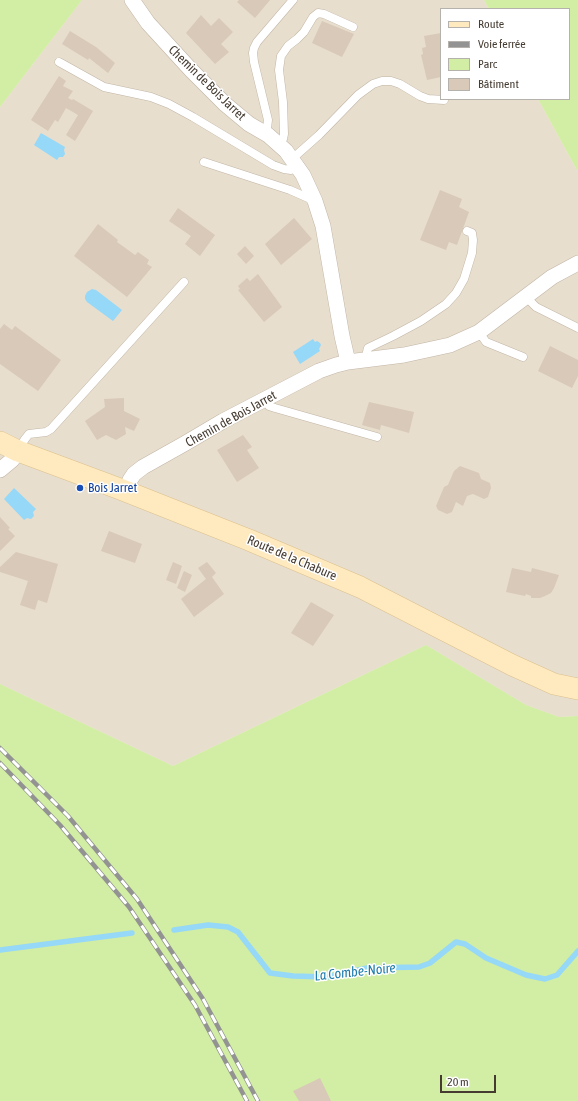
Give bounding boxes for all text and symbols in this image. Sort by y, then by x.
legend [440,8,570,100]
text: Route [478,17,504,31]
text: Voie ferrée [478,37,526,51]
street label: Chemin de Bois Jarret [165,42,249,124]
text: Parc [478,57,497,71]
text: Bâtiment [478,77,519,91]
street label: Chemin de Bois Jarret [183,388,279,450]
place label: Bois Jarret [88,480,137,496]
marker: Bois Jarret [75,483,85,493]
street label: Route de la Chabure [245,532,339,584]
water label: La Combe-Noire [314,959,396,985]
scale bar [442,1067,498,1093]
text: 20 m [447,1075,469,1089]

